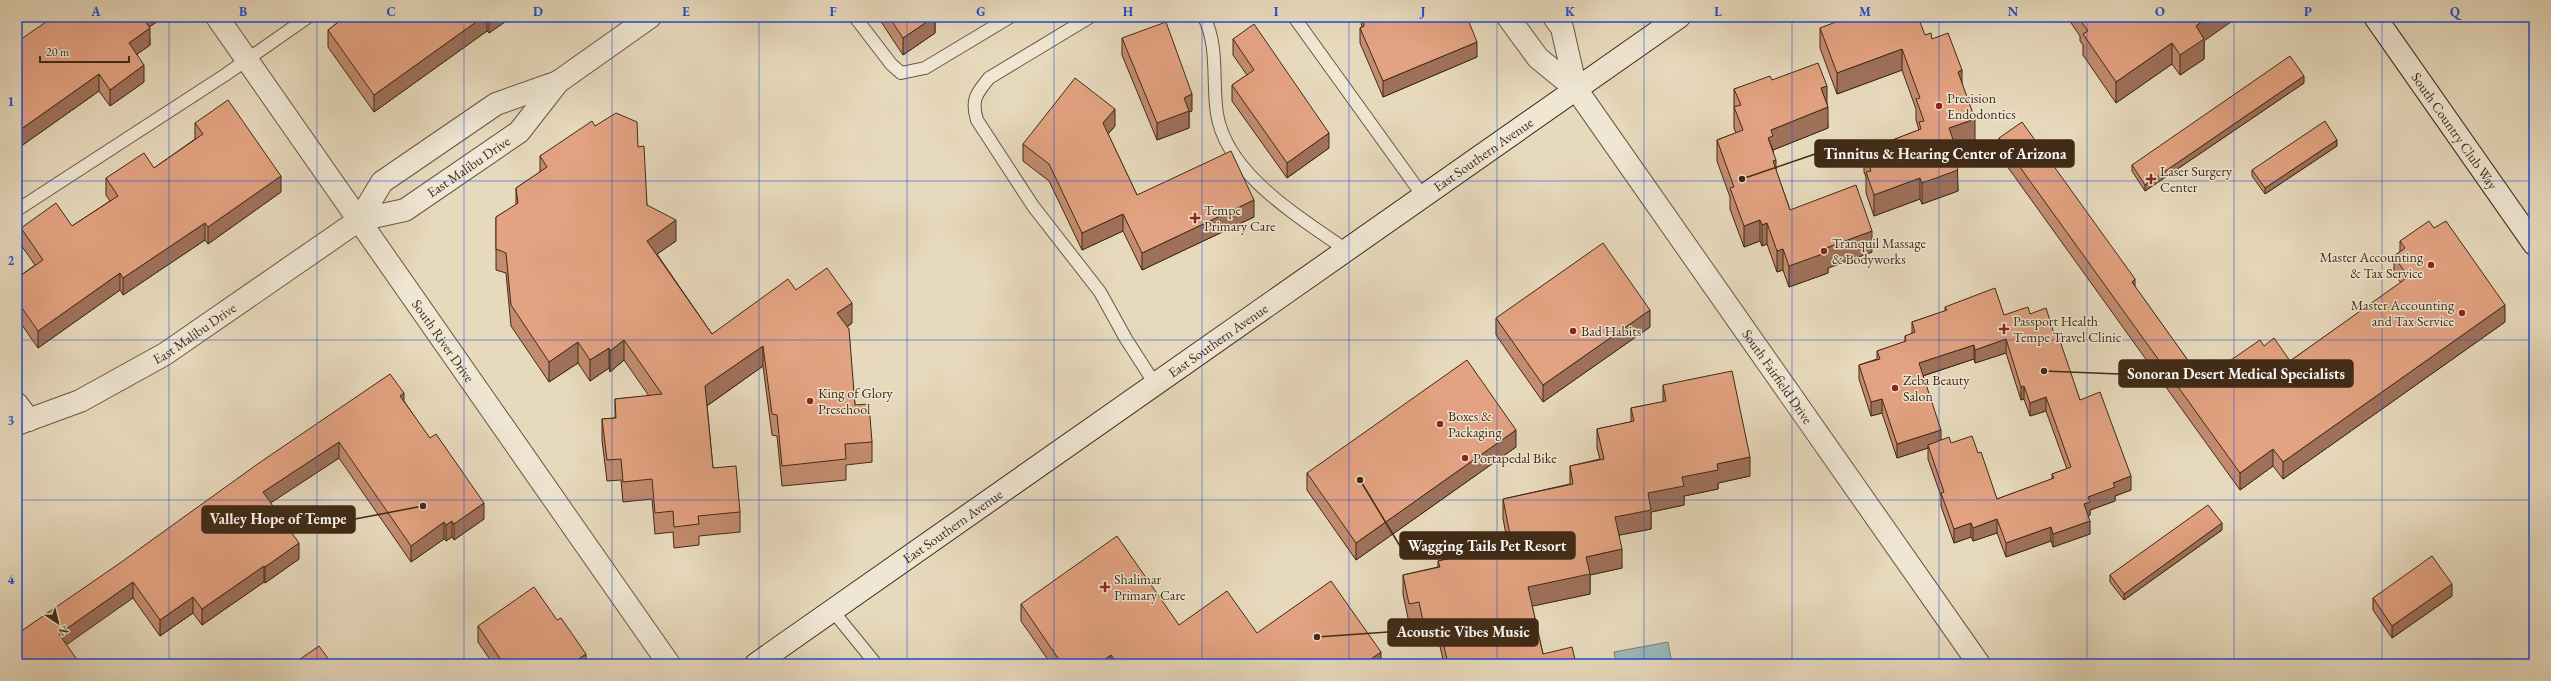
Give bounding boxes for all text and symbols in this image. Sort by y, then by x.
text: A [90,3,101,20]
text: B [239,3,247,20]
text: C [386,3,396,20]
text: D [533,3,543,20]
text: E [682,3,690,20]
text: F [829,3,837,20]
text: G [976,3,986,20]
text: H [1123,3,1134,20]
text: I [1274,3,1279,20]
text: J [1419,3,1426,20]
text: K [1565,3,1576,20]
text: L [1714,3,1722,20]
text: M [1859,3,1871,20]
text: N [2008,3,2019,20]
text: O [2155,3,2165,20]
text: P [2304,3,2312,20]
text: Q [2450,3,2462,20]
scale bar [40,38,129,64]
text: 20 m [46,44,70,60]
street label: South Country Club Way [2408,69,2502,194]
place label: Precision Endodontics [1947,89,2016,123]
text: 1 [8,93,15,110]
marker: Precision Endodontics [1934,101,1944,111]
street label: East Southern Avenue [1430,113,1537,196]
street label: East Malibu Drive [423,131,514,201]
callout: Tinnitus & Hearing Center of Arizona [1815,140,2074,167]
text: Tinnitus & Hearing Center of Arizona [1823,144,2067,163]
place label: Laser Surgery Center [2160,162,2233,196]
marker: Laser Surgery Center [2145,173,2157,185]
place label: Tempe Primary Care [1204,201,1276,235]
marker: Tempe Primary Care [1189,212,1201,224]
place label: Tranquil Massage & Bodyworks [1832,234,1927,268]
marker: Tranquil Massage & Bodyworks [1819,246,1829,256]
place label: Master Accounting & Tax Service [2320,248,2424,282]
text: 2 [8,252,15,269]
marker: Master Accounting & Tax Service [2426,260,2436,270]
street label: South River Drive [408,296,479,386]
place label: Master Accounting and Tax Service [2351,296,2455,330]
street label: East Malibu Drive [150,298,240,368]
street label: East Southern Avenue [1164,299,1272,381]
marker: Master Accounting and Tax Service [2457,308,2467,318]
place label: Passport Health Tempe Travel Clinic [2013,312,2122,346]
place label: Bad Habits [1581,322,1642,340]
marker: Passport Health Tempe Travel Clinic [1998,323,2010,335]
marker: Bad Habits [1568,326,1578,336]
street label: South Fairfield Drive [1738,326,1817,428]
callout: Sonoran Desert Medical Specialists [2119,360,2353,387]
text: Sonoran Desert Medical Specialists [2127,364,2345,383]
place label: Zeba Beauty Salon [1903,371,1970,405]
marker: Zeba Beauty Salon [1890,383,1900,393]
place label: King of Glory Preschool [818,384,894,418]
marker: King of Glory Preschool [805,396,815,406]
place label: Boxes & Packaging [1448,407,1502,441]
text: 3 [8,412,15,429]
marker: Boxes & Packaging [1435,419,1445,429]
place label: Portapedal Bike [1473,449,1557,467]
marker: Portapedal Bike [1460,453,1470,463]
street label: East Southern Avenue [899,485,1006,567]
callout: Valley Hope of Tempe [202,506,355,533]
text: Valley Hope of Tempe [210,509,346,528]
callout: Wagging Tails Pet Resort [1400,532,1575,559]
text: Wagging Tails Pet Resort [1408,536,1567,555]
place label: Shalimar Primary Care [1114,570,1186,604]
text: 4 [8,571,15,588]
marker: Shalimar Primary Care [1099,581,1111,593]
north arrow [38,603,78,643]
callout: Acoustic Vibes Music [1388,619,1538,646]
text: Acoustic Vibes Music [1395,622,1530,641]
text: N [56,623,71,640]

